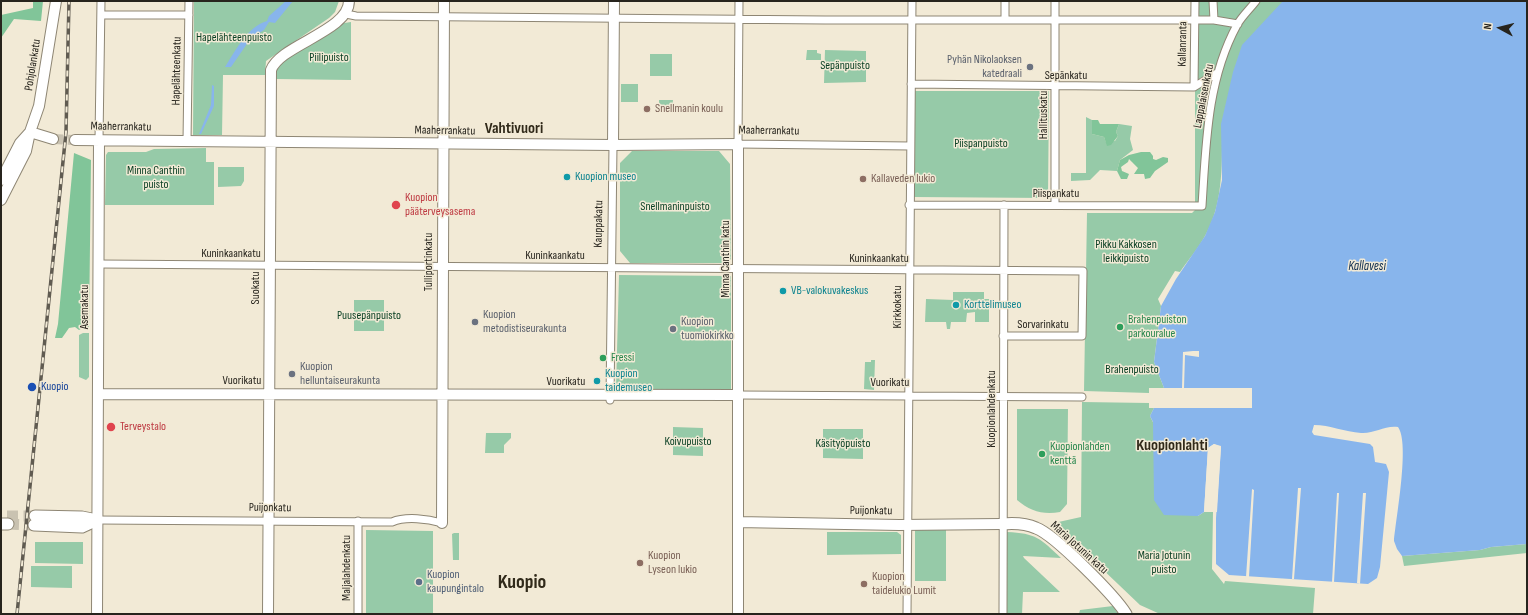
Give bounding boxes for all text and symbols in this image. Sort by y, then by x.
north arrow [1480,8,1520,48]
street label: Kallanranta [1175,21,1191,67]
text: N [1481,23,1494,30]
park label: Hapelähteenpuisto [196,31,272,45]
street label: Hapelähteenkatu [169,36,185,106]
street label: Pohjolankatu [22,38,44,92]
park label: Piilipuisto [309,51,349,65]
place label: Pyhän Nikolaoksen katedraali [947,53,1022,81]
park label: Sepänpuisto [820,59,870,73]
marker: Pyhän Nikolaoksen katedraali [1025,62,1035,72]
street label: Lappalaisenkatu [1191,63,1217,129]
street label: Sepänkatu [1045,69,1087,83]
street label: Hallituskatu [1037,91,1051,139]
place label: Snellmanin koulu [655,102,723,116]
marker: Snellmanin koulu [642,104,652,114]
street label: Maaherrankatu [91,119,151,135]
district label: Vahtivuori [485,119,543,139]
street label: Maaherrankatu [415,123,475,139]
street label: Maaherrankatu [739,123,799,139]
park label: Piispanpuisto [954,137,1008,151]
park label: Minna Canthin puisto [127,164,185,192]
place label: Kuopion museo [575,170,636,184]
marker: Kuopion museo [562,172,572,182]
place label: Kallaveden lukio [871,172,935,186]
marker: Kallaveden lukio [858,174,868,184]
street label: Piispankatu [1033,187,1079,201]
place label: Kuopion pääterveysasema [405,191,475,219]
marker: Kuopion pääterveysasema [390,199,402,211]
street label: Kauppakatu [591,200,607,248]
park label: Snellmaninpuisto [640,200,710,214]
street label: Minna Canthin katu [719,220,733,298]
street label: Tulliportinkatu [422,233,436,291]
park label: Pikku Kakkosen leikkipuisto [1095,238,1157,266]
street label: Kuninkaankatu [201,247,261,261]
street label: Kuninkaankatu [525,249,585,263]
street label: Kuninkaankatu [849,252,909,266]
water label: Kallavesi [1348,259,1386,275]
street label: Suokatu [249,271,263,305]
place label: VB-valokuvakeskus [791,284,868,298]
street label: Asemakatu [78,285,92,329]
marker: VB-valokuvakeskus [778,286,788,296]
street label: Kirkkokatu [891,286,905,328]
place label: Korttelimuseo [964,298,1021,312]
marker: Korttelimuseo [951,300,961,310]
place label: Kuopion metodistiseurakunta [483,308,567,336]
park label: Puusepänpuisto [337,309,401,323]
place label: Brahenpuiston parkouralue [1128,313,1187,341]
place label: Kuopion tuomiokirkko [681,315,734,343]
marker: Kuopion metodistiseurakunta [470,317,480,327]
street label: Sorvarinkatu [1017,318,1069,332]
marker: Brahenpuiston parkouralue [1115,322,1125,332]
marker: Kuopion tuomiokirkko [668,324,678,334]
place label: Fressi [611,351,634,365]
marker: Fressi [598,353,608,363]
place label: Kuopion helluntaiseurakunta [300,360,380,388]
park label: Brahenpuisto [1105,363,1159,377]
place label: Kuopion taidemuseo [605,367,652,395]
marker: Kuopion helluntaiseurakunta [287,369,297,379]
street label: Kuopionlahdenkatu [985,370,999,448]
street label: Vuorikatu [223,374,261,388]
street label: Vuorikatu [547,375,585,389]
marker: Kuopion taidemuseo [592,376,602,386]
street label: Vuorikatu [871,376,909,390]
place label: Kuopio [41,380,68,394]
marker: Kuopio [26,381,38,393]
place label: Terveystalo [120,420,166,434]
marker: Terveystalo [105,421,117,433]
park label: Koivupuisto [664,435,712,449]
district label: Kuopionlahti [1136,436,1208,456]
park label: Käsityöpuisto [816,437,870,451]
place label: Kuopionlahden kenttä [1050,440,1110,468]
marker: Kuopionlahden kenttä [1037,449,1047,459]
street label: Puijonkatu [249,500,291,516]
street label: Puijonkatu [850,503,892,519]
street label: Maria Jotunin katu [1047,518,1111,578]
street label: Maljalahdenkatu [340,535,354,601]
place label: Kuopion Lyseon lukio [648,549,697,577]
park label: Maria Jotunin puisto [1138,549,1190,577]
marker: Kuopion Lyseon lukio [635,558,645,568]
place label: Kuopion kaupungintalo [427,568,484,596]
place label: Kuopion taidelukio Lumit [872,570,936,598]
district label: Kuopio [498,571,546,595]
marker: Kuopion kaupungintalo [414,577,424,587]
marker: Kuopion taidelukio Lumit [859,579,869,589]

